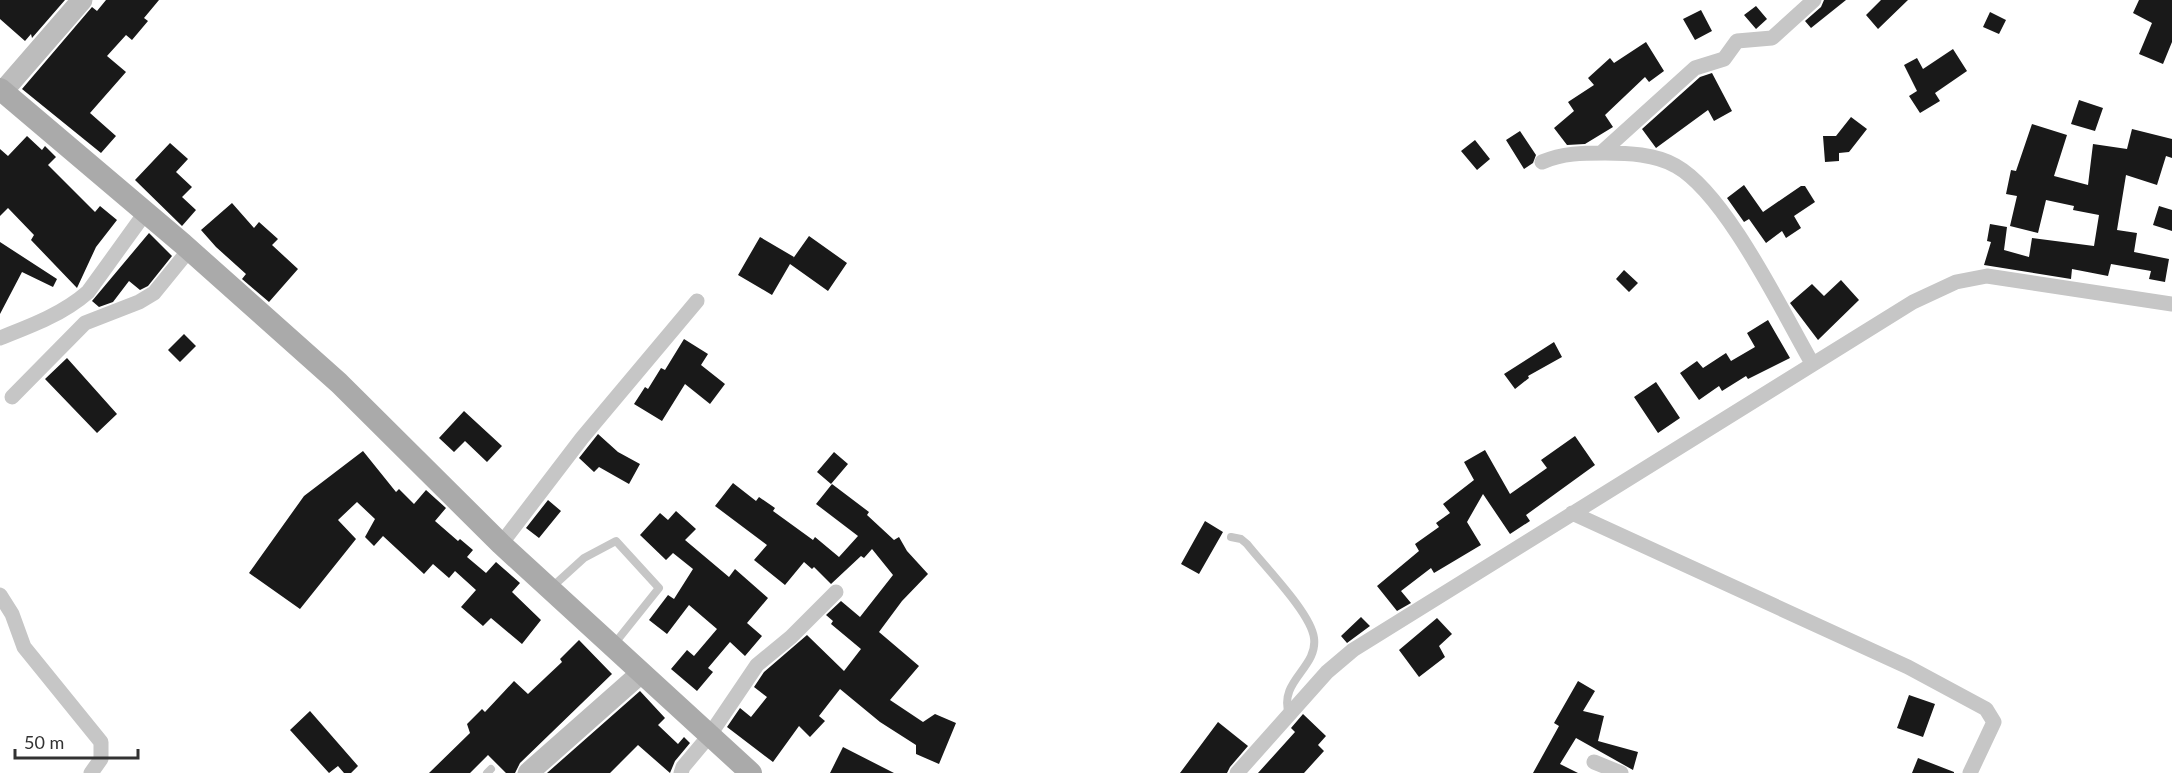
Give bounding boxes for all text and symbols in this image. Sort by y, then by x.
scale bar [15,722,138,760]
text: 50 m [24,731,64,753]

